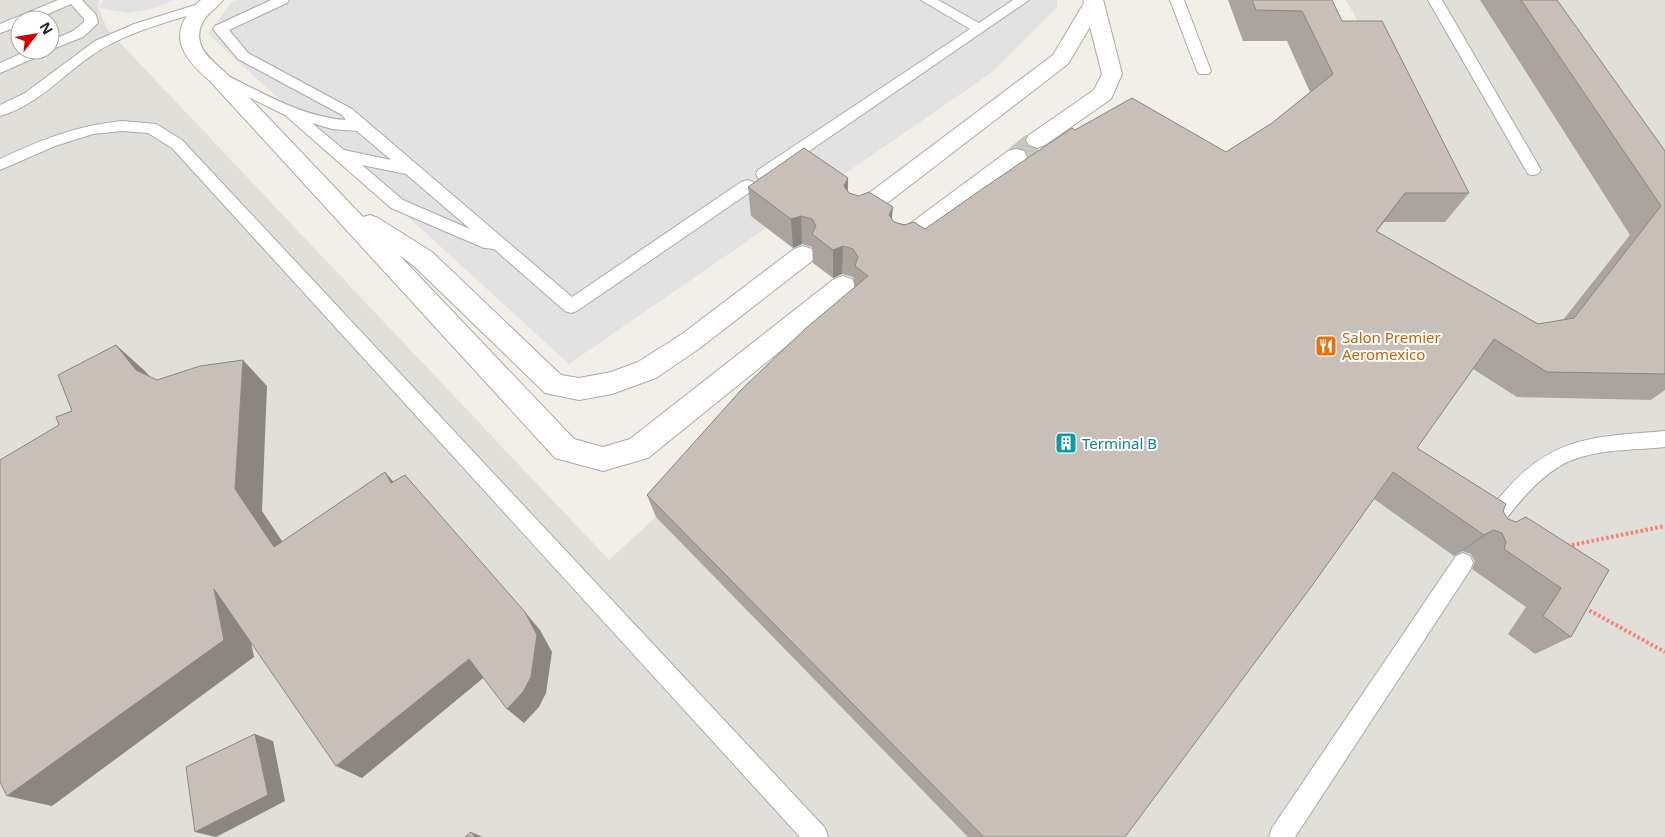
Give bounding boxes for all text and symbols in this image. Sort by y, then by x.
north arrow [10,10,60,60]
text: N [35,18,58,38]
place label: Salon Premier Aeromexico [1342,327,1441,364]
restaurant icon: Salon Premier Aeromexico [1314,334,1338,358]
building icon: Terminal B [1054,431,1078,455]
place label: Terminal B [1082,433,1157,453]

